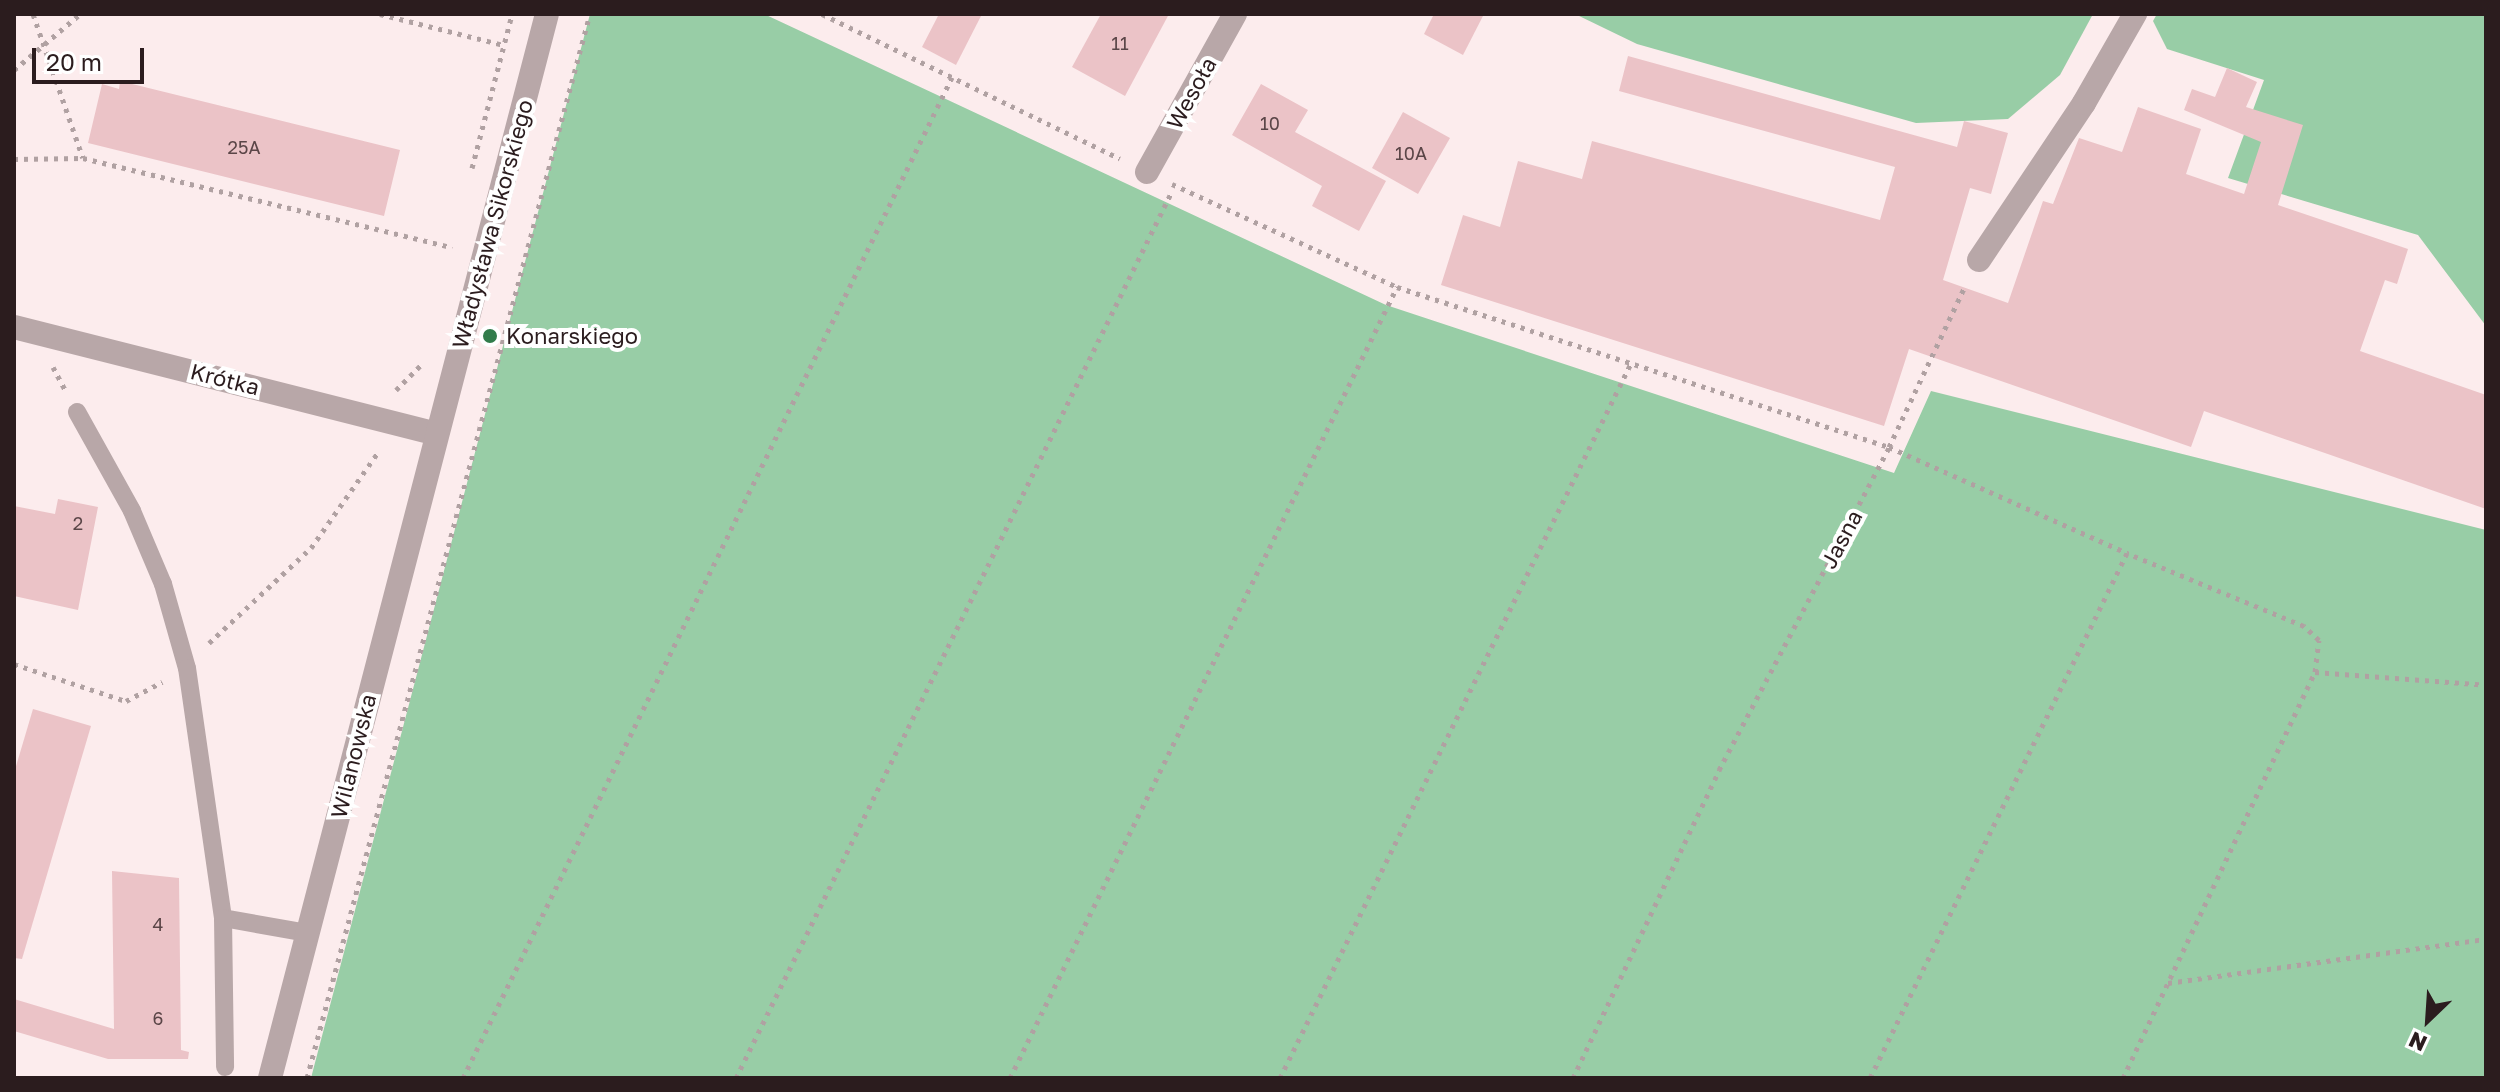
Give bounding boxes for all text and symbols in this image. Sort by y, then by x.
scale bar [36,32,148,82]
house number: 11 [1111,32,1129,54]
text: 20 m [46,47,102,76]
street label: Wesoła [1161,52,1221,134]
street label: Władysława Sikorskiego [446,97,538,351]
house number: 10 [1260,112,1280,134]
house number: 25A [228,136,260,158]
house number: 10A [1395,142,1427,164]
place label: Konarskiego [506,323,638,349]
marker: Konarskiego [481,327,499,345]
street label: Krótka [188,358,262,400]
street label: Jasna [1815,505,1867,573]
house number: 2 [73,512,83,534]
street label: Wilanowska [325,691,381,821]
house number: 4 [153,913,163,935]
north arrow [2388,980,2468,1060]
house number: 6 [153,1007,163,1029]
text: N [2404,1026,2431,1058]

